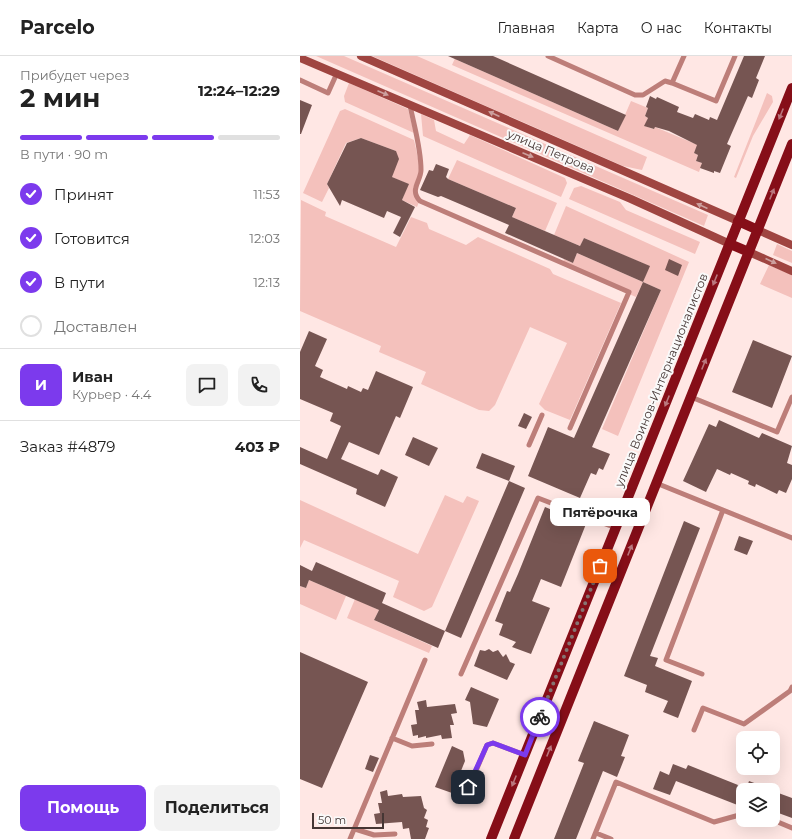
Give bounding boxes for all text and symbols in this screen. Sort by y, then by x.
text: Parcelo [20,16,95,39]
text: Главная [497,19,555,37]
text: Карта [577,19,619,37]
text: О нас [641,19,682,37]
text: Контакты [704,19,772,37]
text: Прибудет через [20,67,129,83]
text: 12:24–12:29 [198,81,280,100]
text: 2 мин [20,82,100,114]
one-way arrow [377,90,388,96]
one-way arrow [778,108,784,120]
one-way arrow [487,111,499,117]
street label: улица Петрова [504,125,597,176]
text: В пути · 90 m [20,146,108,162]
one-way arrow [522,153,534,159]
icon: check [20,183,42,205]
text: Принят [54,185,113,204]
text: 11:53 [253,186,280,202]
one-way arrow [770,187,776,199]
one-way arrow [697,203,708,209]
icon: check [20,227,42,249]
text: Готовится [54,229,130,248]
text: 12:03 [249,230,280,246]
one-way arrow [765,258,776,264]
icon: check [20,271,42,293]
street label: улица Воинов-Интернационалистов [611,271,711,490]
text: В пути [54,273,105,292]
text: 12:13 [253,274,280,290]
one-way arrow [712,274,718,286]
text: Доставлен [54,317,137,336]
one-way arrow [701,359,707,370]
button: chat [186,364,228,406]
button: phone [238,364,280,406]
text: Иван [72,367,113,386]
text: И [35,375,47,394]
text: Курьер · 4.4 [72,386,151,402]
one-way arrow [663,395,669,407]
text: Заказ #4879 [20,437,115,456]
text: 403 ₽ [235,437,280,456]
callout: Пятёрочка [550,498,650,526]
text: Пятёрочка [562,504,638,520]
one-way arrow [627,544,633,556]
pin [583,549,617,583]
icon: bag [589,555,611,577]
courier [520,697,560,737]
icon: bike [529,706,551,728]
map controls [736,731,780,827]
button: locate [736,731,780,775]
one-way arrow [547,744,553,756]
pin [451,770,485,804]
icon: home [457,776,479,798]
one-way arrow [511,776,517,788]
button: layers [736,783,780,827]
button: Помощь [20,785,146,831]
button: Поделиться [154,785,280,831]
scale bar [312,811,384,830]
text: 50 m [318,813,346,827]

